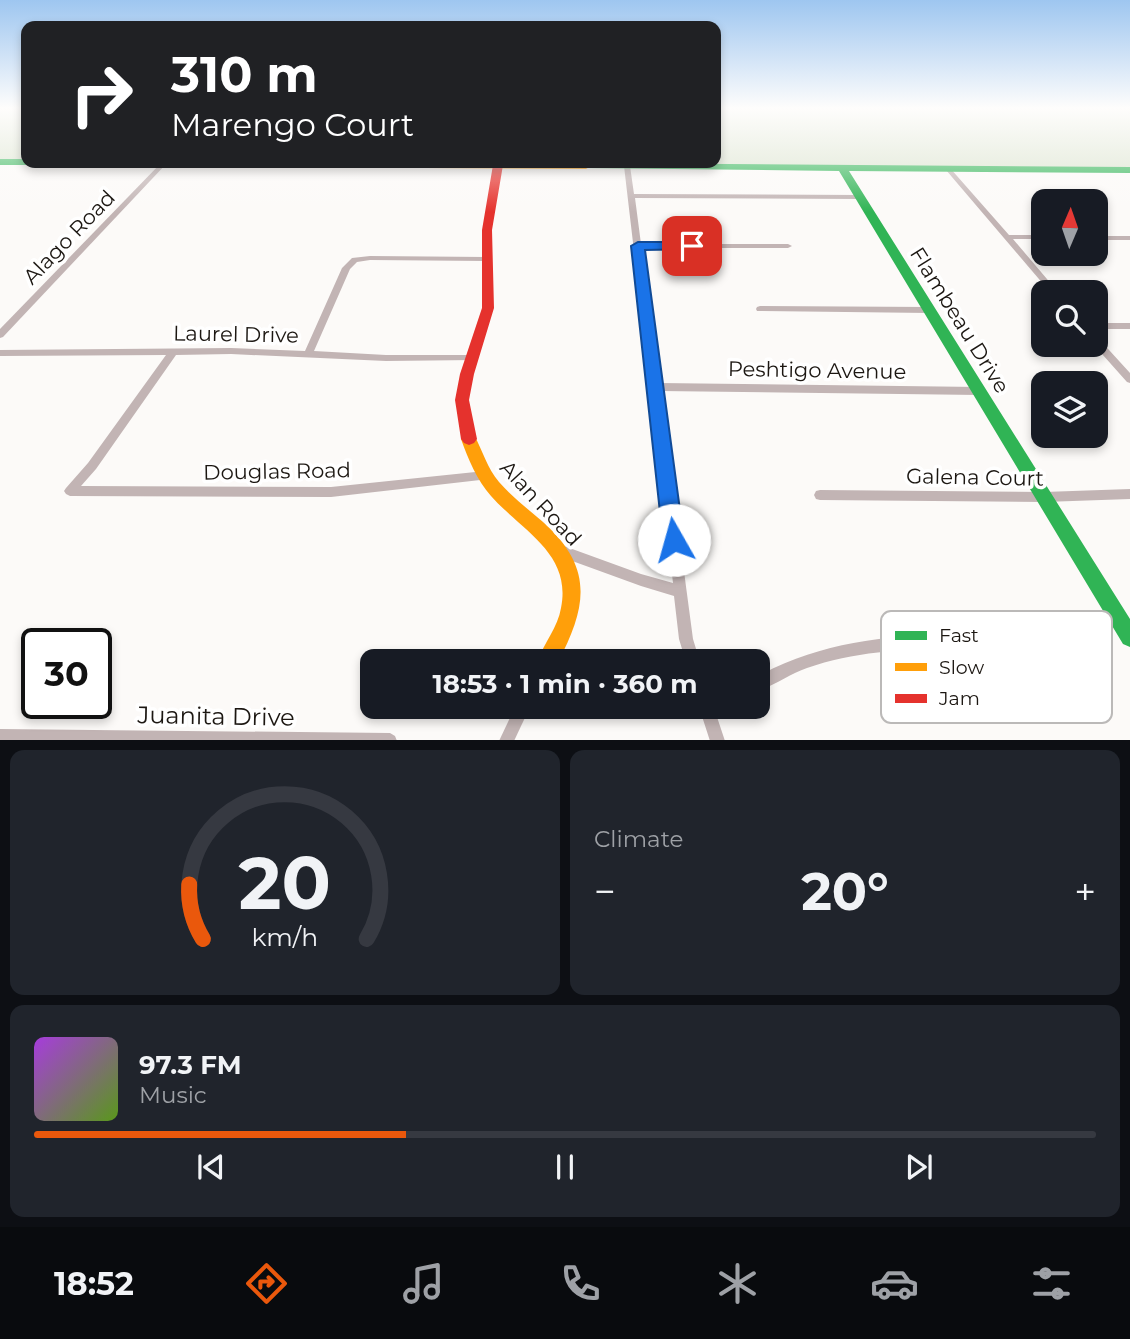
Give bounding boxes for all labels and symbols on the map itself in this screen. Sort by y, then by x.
street label: Alago Road [18,185,120,289]
north arrow [1031,189,1108,266]
pin [662,216,722,276]
street label: Flambeau Drive [905,242,1015,398]
street label: Laurel Drive [173,320,299,348]
street label: Peshtigo Avenue [728,356,906,384]
street label: Alan Road [495,455,587,551]
street label: Douglas Road [203,457,351,485]
street label: Galena Court [906,463,1044,491]
position arrow [637,503,711,577]
legend [881,611,1112,723]
text: Fast [939,624,979,647]
speed limit sign: 30 [21,628,112,719]
text: Slow [939,656,984,679]
text: Jam [938,687,980,710]
street label: Juanita Drive [136,700,295,732]

